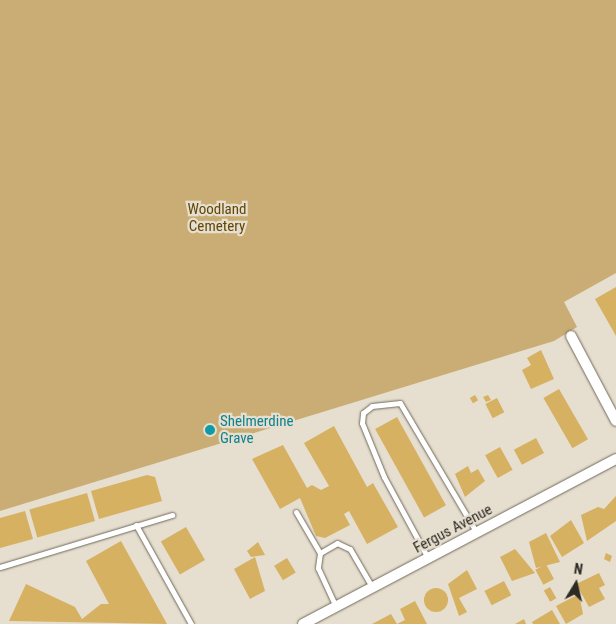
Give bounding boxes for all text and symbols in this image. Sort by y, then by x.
park label: Woodland Cemetery [187,200,247,235]
place label: Shelmerdine Grave [220,412,293,447]
marker: Shelmerdine Grave [204,424,216,436]
street label: Fergus Avenue [411,501,495,557]
north arrow [551,559,601,609]
text: N [573,561,584,578]

